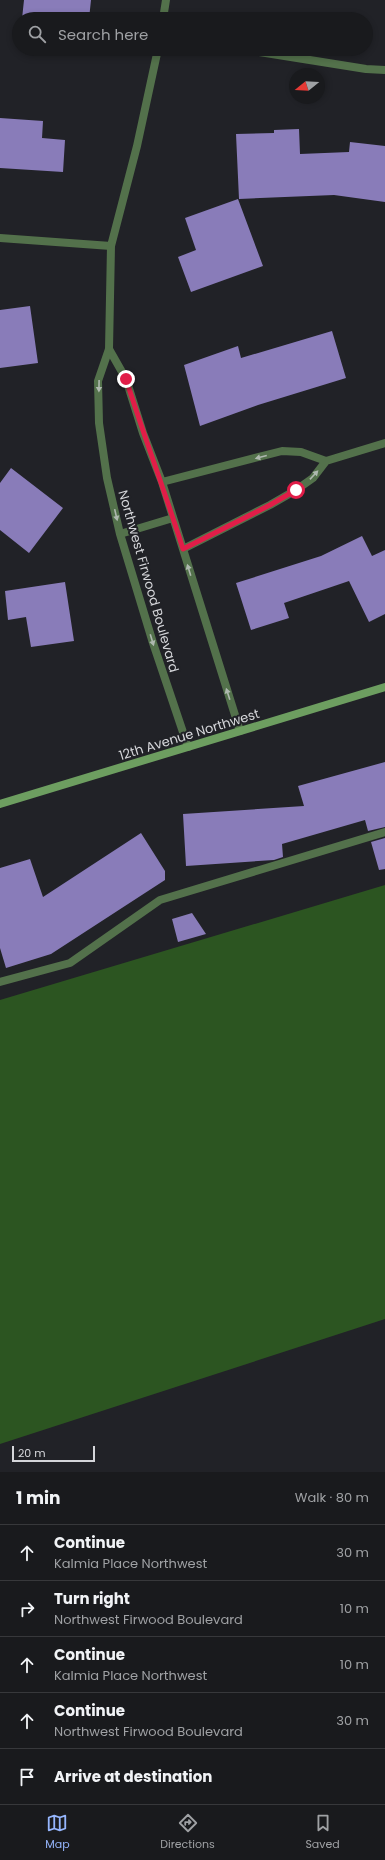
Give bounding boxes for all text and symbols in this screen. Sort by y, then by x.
search box [12,12,373,56]
icon: search [26,23,48,45]
text: Search here [58,24,148,45]
north arrow [289,68,325,104]
route end [117,370,135,388]
one-way arrow [96,380,102,393]
one-way arrow [255,454,267,460]
one-way arrow [309,471,318,480]
route start [287,481,305,499]
street label: Northwest Firwood Boulevard [113,488,184,675]
one-way arrow [113,509,119,521]
one-way arrow [186,564,192,576]
one-way arrow [149,634,155,646]
one-way arrow [225,688,231,700]
street label: 12th Avenue Northwest [117,704,262,765]
scale bar [12,1444,95,1463]
text: 20 m [18,1445,46,1461]
text: 1 min [16,1486,60,1510]
text: Walk · 80 m [295,1488,369,1507]
text: Continue [54,1532,125,1553]
icon: ahead [16,1542,38,1564]
text: 30 m [336,1543,369,1562]
text: Kalmia Place Northwest [54,1554,207,1573]
text: Turn right [54,1588,130,1609]
icon: right [16,1598,38,1620]
text: 10 m [340,1599,369,1618]
text: Northwest Firwood Boulevard [54,1610,243,1629]
text: Continue [54,1644,125,1665]
icon: ahead [16,1654,38,1676]
text: 10 m [340,1655,369,1674]
text: Kalmia Place Northwest [54,1666,207,1685]
text: Continue [54,1700,125,1721]
icon: ahead [16,1710,38,1732]
text: 30 m [336,1711,369,1730]
text: Northwest Firwood Boulevard [54,1722,243,1741]
icon: arrive [16,1766,38,1788]
text: Arrive at destination [54,1766,212,1787]
tab: Map [45,1812,70,1853]
tab: Directions [160,1812,215,1853]
tab: Saved [305,1812,340,1853]

